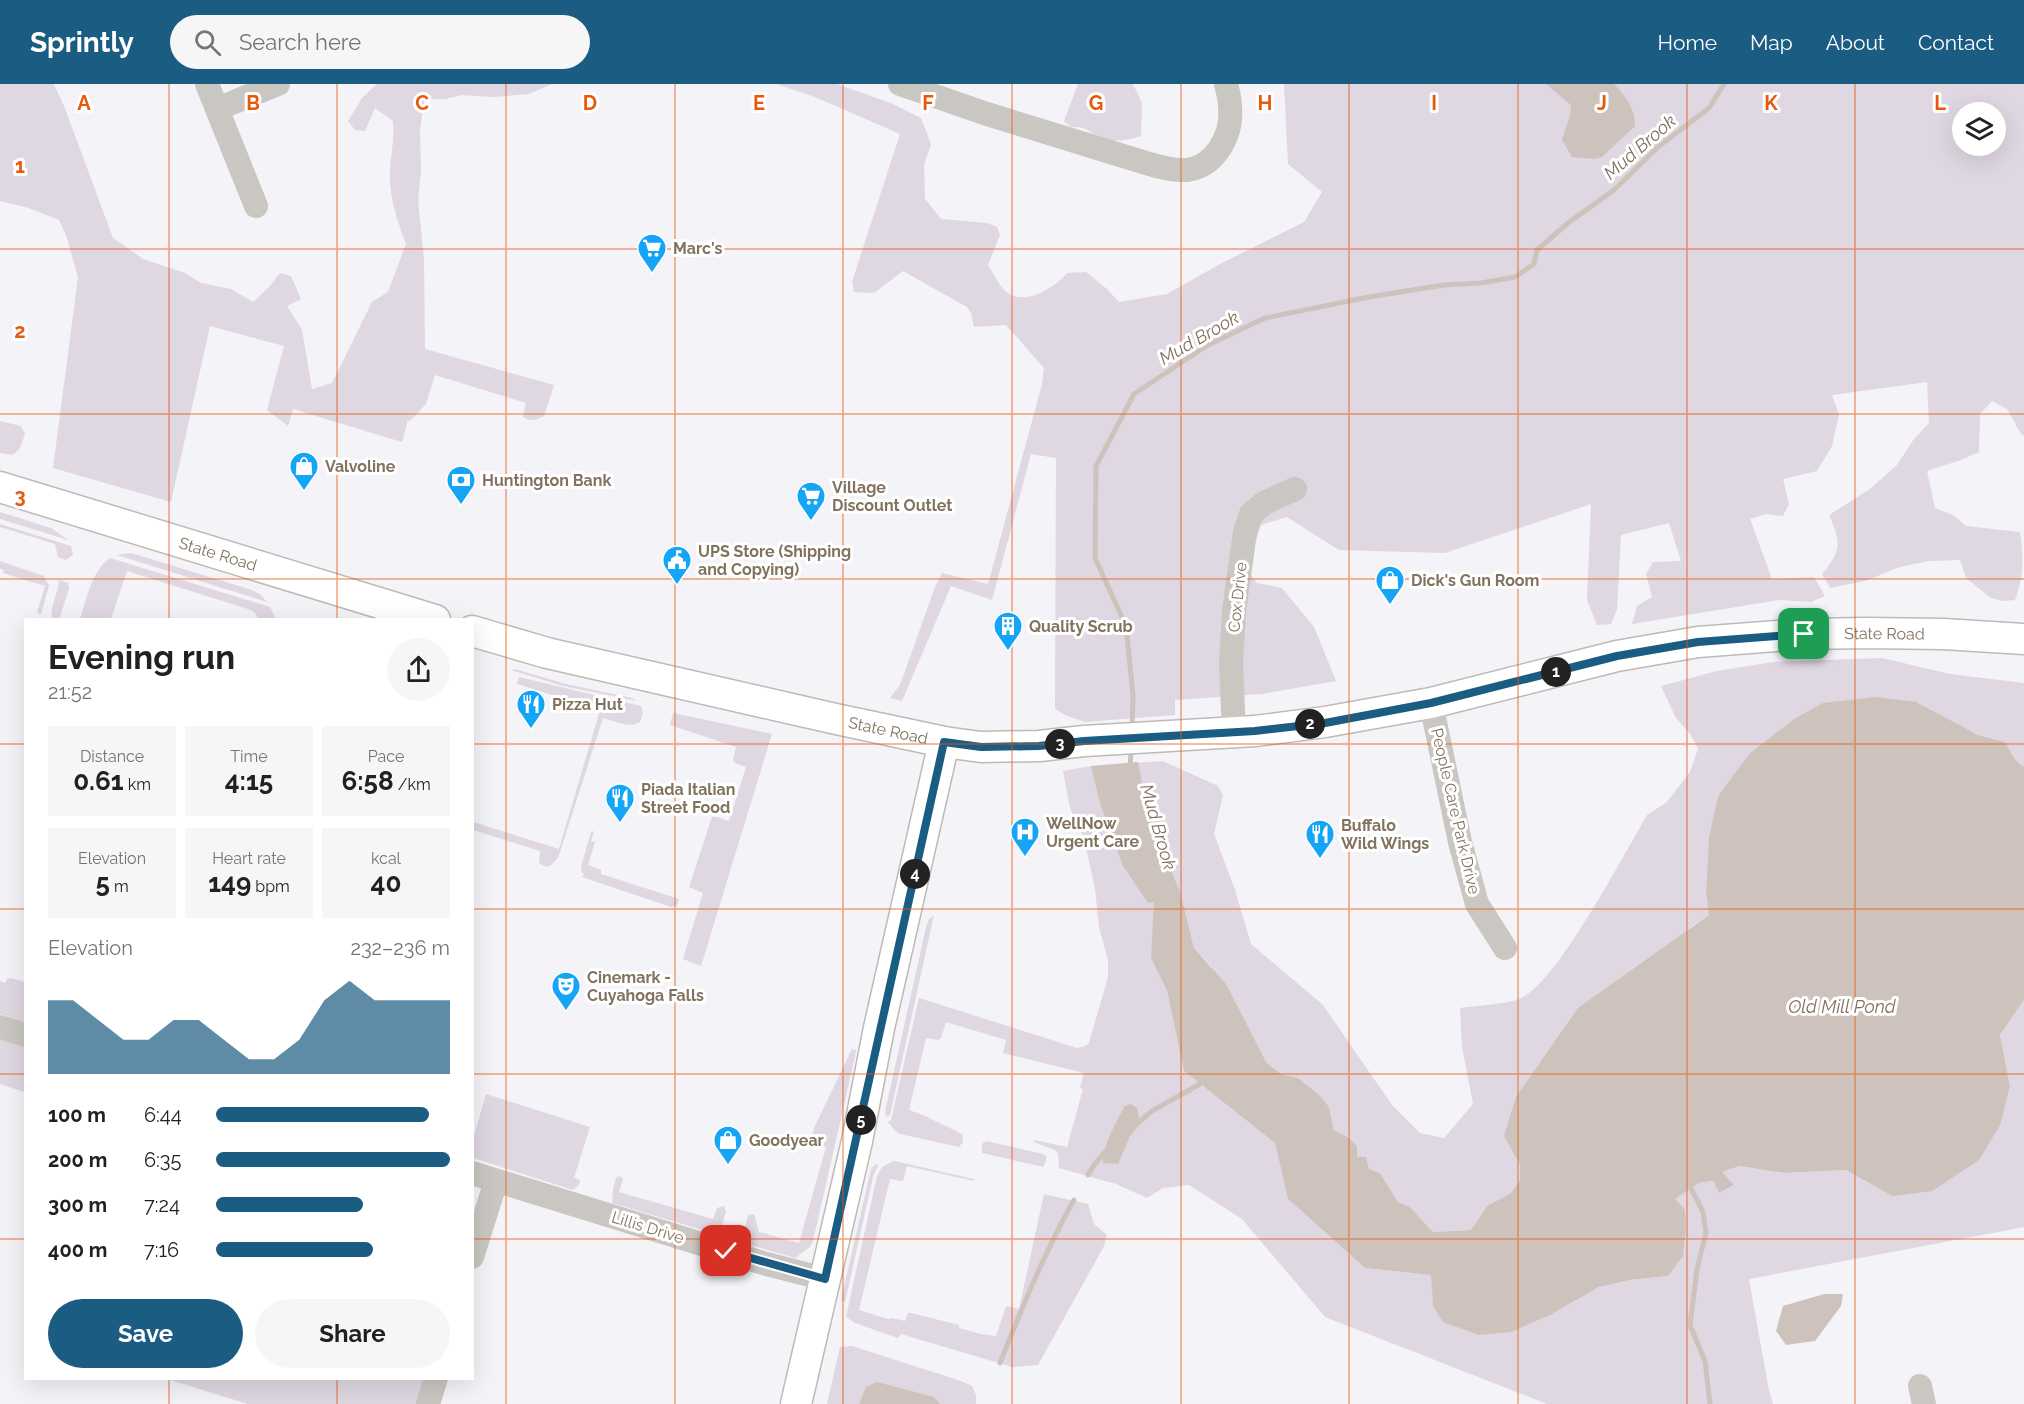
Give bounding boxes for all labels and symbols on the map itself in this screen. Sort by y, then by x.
text: A [77,91,91,115]
text: B [246,91,260,115]
text: C [415,91,429,115]
text: D [583,91,597,115]
text: E [753,91,765,115]
text: F [922,91,934,115]
text: G [1089,91,1103,115]
text: H [1258,91,1272,115]
text: I [1431,91,1437,115]
text: J [1597,91,1607,115]
text: K [1764,91,1778,115]
text: L [1934,91,1946,115]
water label: Mud Brook [1599,109,1680,184]
text: 1 [15,154,25,178]
supermarket icon: Marc's [636,232,668,274]
place label: Marc's [673,239,723,258]
water label: Mud Brook [1155,306,1243,369]
text: 2 [14,319,26,343]
shop icon: Valvoline [288,450,320,492]
place label: Valvoline [325,457,396,476]
bank icon: Huntington Bank [445,464,477,506]
place label: Huntington Bank [482,471,611,490]
place label: Village Discount Outlet [832,478,952,515]
supermarket icon: Village Discount Outlet [795,480,827,522]
text: 3 [14,484,26,508]
street label: State Road [177,533,259,575]
place label: UPS Store (Shipping and Copying) [698,542,851,579]
public building icon: UPS Store (Shipping and Copying) [661,544,693,586]
street label: Cox Drive [1224,561,1251,633]
shop icon: Dick's Gun Room [1374,564,1406,606]
place label: Dick's Gun Room [1411,571,1539,590]
pin [1778,608,1829,659]
building icon: Quality Scrub [992,610,1024,652]
place label: Quality Scrub [1029,617,1133,636]
street label: State Road [1844,624,1925,644]
pin: 1 [1541,657,1571,687]
restaurant icon: Pizza Hut [515,688,547,730]
place label: Pizza Hut [552,695,623,714]
pin: 2 [1295,709,1325,739]
street label: State Road [847,713,930,748]
street label: People Care Park Drive [1427,726,1484,896]
pin: 3 [1045,729,1075,759]
place label: Piada Italian Street Food [641,780,735,817]
restaurant icon: Piada Italian Street Food [604,782,636,824]
water label: Mud Brook [1136,782,1181,873]
place label: WellNow Urgent Care [1046,814,1140,851]
hospital icon: WellNow Urgent Care [1009,816,1041,858]
place label: Buffalo Wild Wings [1341,816,1429,853]
restaurant icon: Buffalo Wild Wings [1304,818,1336,860]
pin: 4 [900,859,930,889]
place label: Cinemark - Cuyahoga Falls [587,968,704,1005]
theatre icon: Cinemark - Cuyahoga Falls [550,970,582,1012]
water label: Old Mill Pond [1788,996,1897,1017]
pin: 5 [846,1105,876,1135]
shop icon: Goodyear [712,1124,744,1166]
place label: Goodyear [749,1131,824,1150]
street label: Lillis Drive [609,1207,686,1248]
pin [700,1225,751,1276]

